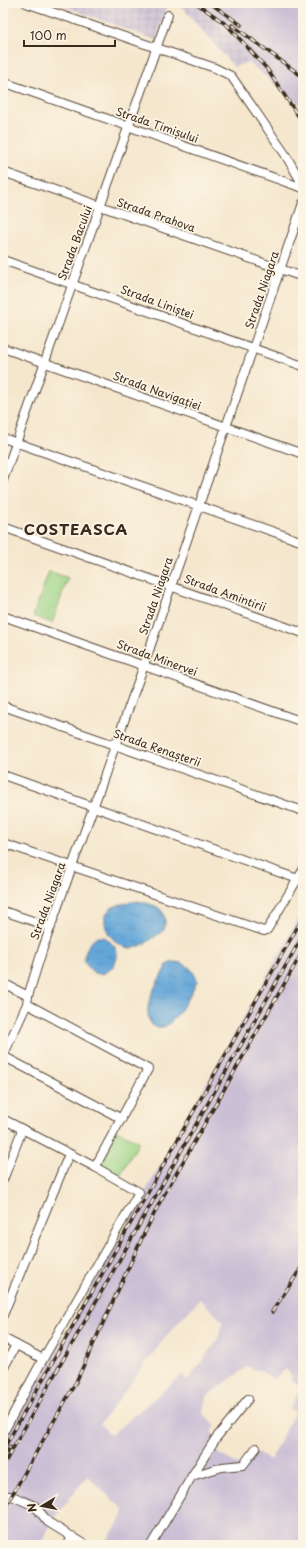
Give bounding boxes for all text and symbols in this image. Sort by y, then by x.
scale bar [24,22,115,48]
text: 100 m [30,26,67,44]
street label: Strada Timișului [113,102,201,147]
street label: Strada Prahova [114,193,198,236]
street label: Strada Bacului [53,203,96,283]
street label: Strada Niagara [240,248,283,331]
street label: Strada Liniștei [118,280,196,323]
street label: Strada Navigației [111,367,204,414]
district label: COSTEASCA [24,517,128,540]
street label: Strada Niagara [134,554,177,637]
street label: Strada Amintirii [182,570,269,615]
street label: Strada Minervei [114,635,200,680]
street label: Strada Renașterii [111,725,203,770]
street label: Strada Niagara [26,859,70,942]
north arrow [22,1486,62,1526]
text: N [22,1502,41,1514]

